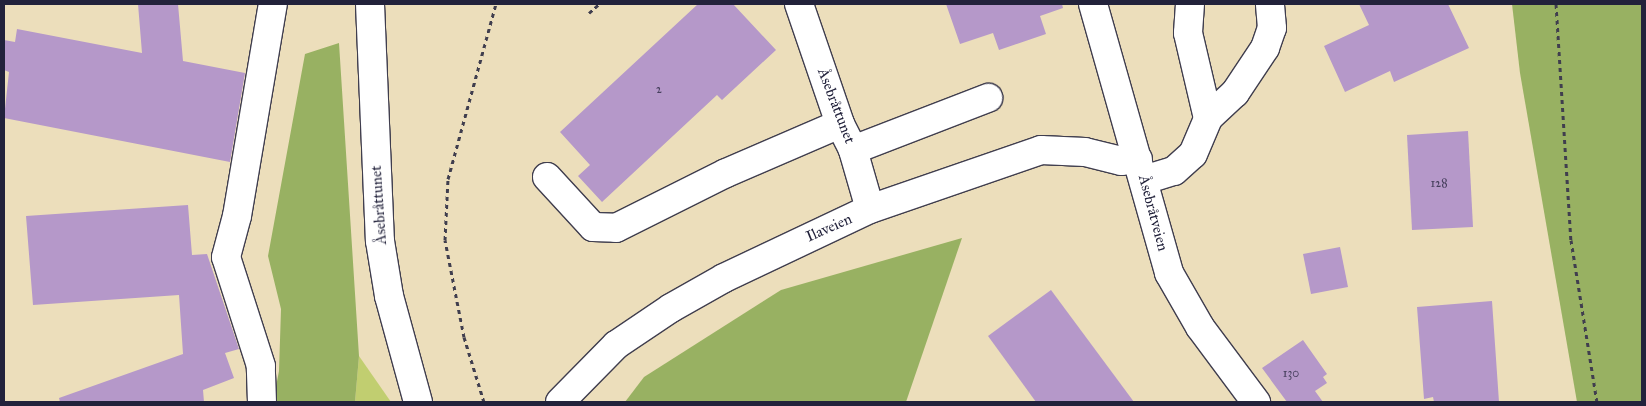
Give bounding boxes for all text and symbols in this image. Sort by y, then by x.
street label: Åsebråttunet [813,66,859,146]
house number: 2 [656,83,662,97]
street label: Åsebråttunet [367,165,391,245]
street label: Åsebråtveien [1134,173,1172,253]
house number: 128 [1430,177,1448,191]
street label: Ilaveien [803,210,855,246]
house number: 130 [1283,367,1299,381]

